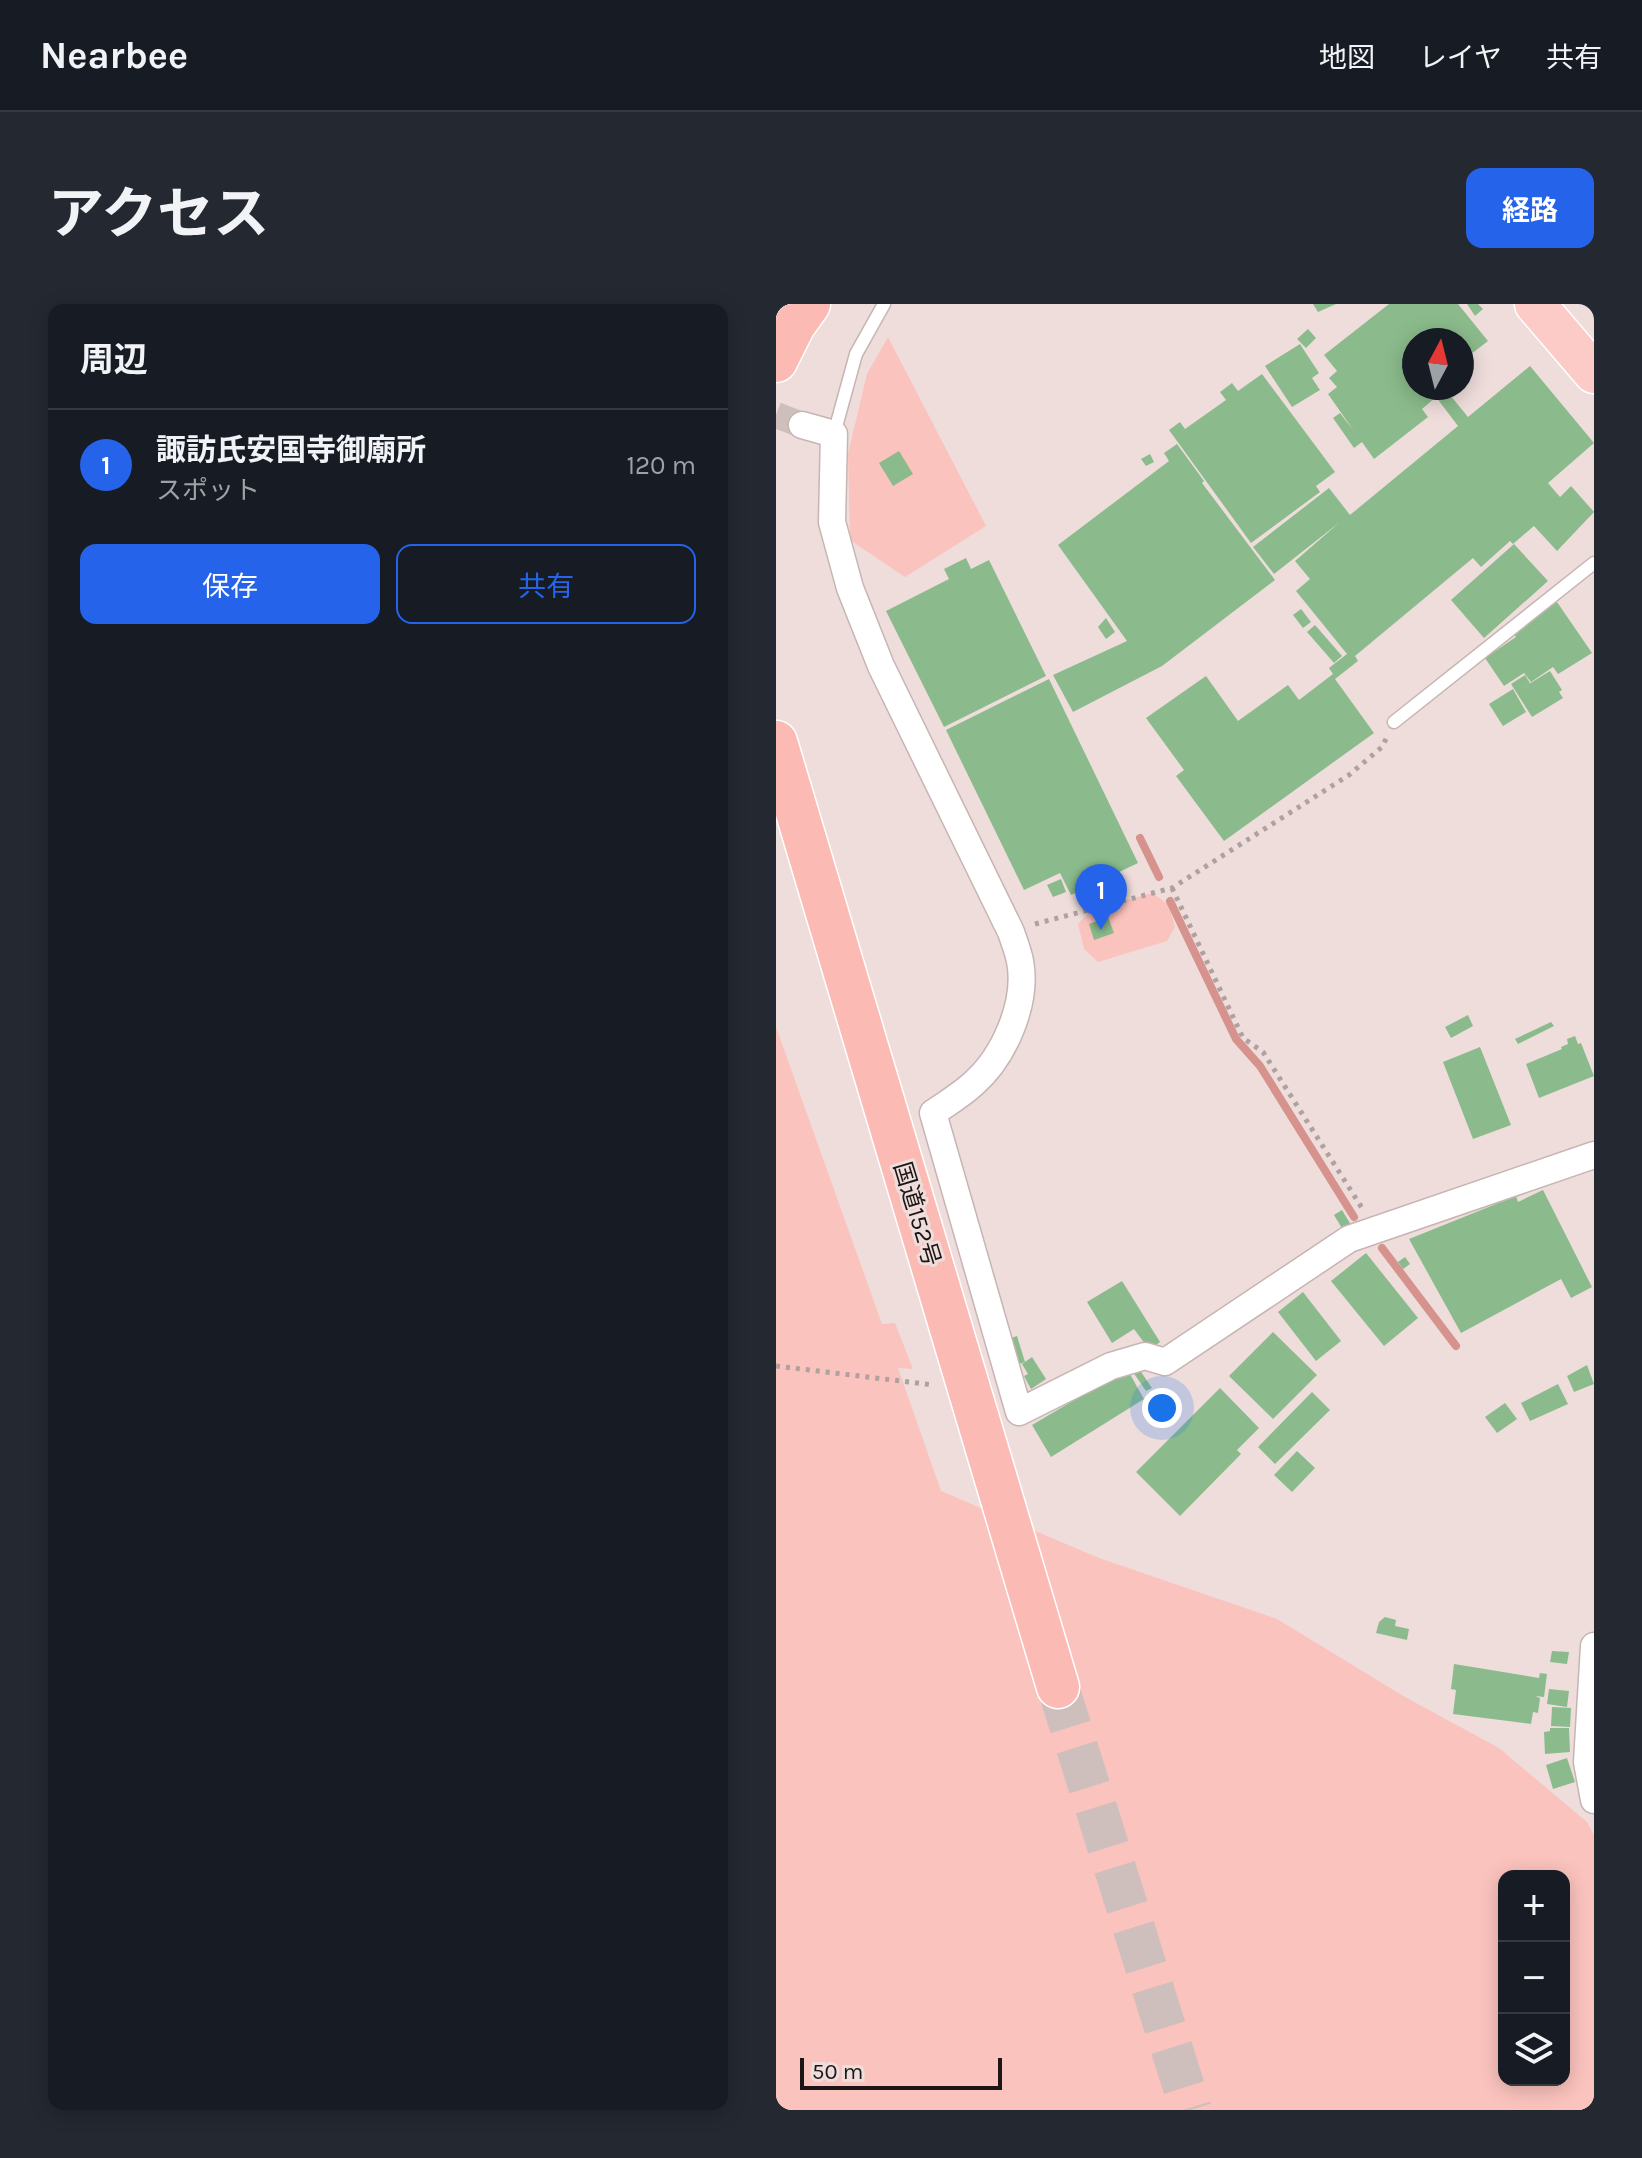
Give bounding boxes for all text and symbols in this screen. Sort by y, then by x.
text: Nearbee [40,33,188,78]
text: 地図 [1319,41,1375,74]
text: レイヤ [1419,41,1502,74]
text: 共有 [1546,41,1602,74]
button: 経路 [1466,168,1594,248]
text: アクセス [48,182,269,247]
north arrow [1402,328,1474,400]
text: 周辺 [80,340,148,380]
text: 諏訪氏安国寺御廟所 [156,432,426,468]
text: 1 [101,450,111,481]
text: 120 m [626,450,696,481]
text: スポット [156,475,260,506]
button: 保存 [80,544,380,624]
button: 共有 [396,544,696,624]
pin: 1 [1075,864,1127,930]
street label: 国道152号 [888,1159,946,1269]
your location [1142,1388,1182,1428]
map controls [1498,1870,1570,2086]
button: + [1498,1870,1570,1942]
button: − [1498,1942,1570,2014]
button: layers [1498,2014,1570,2086]
scale bar [800,2054,1002,2090]
text: 50 m [812,2059,863,2085]

